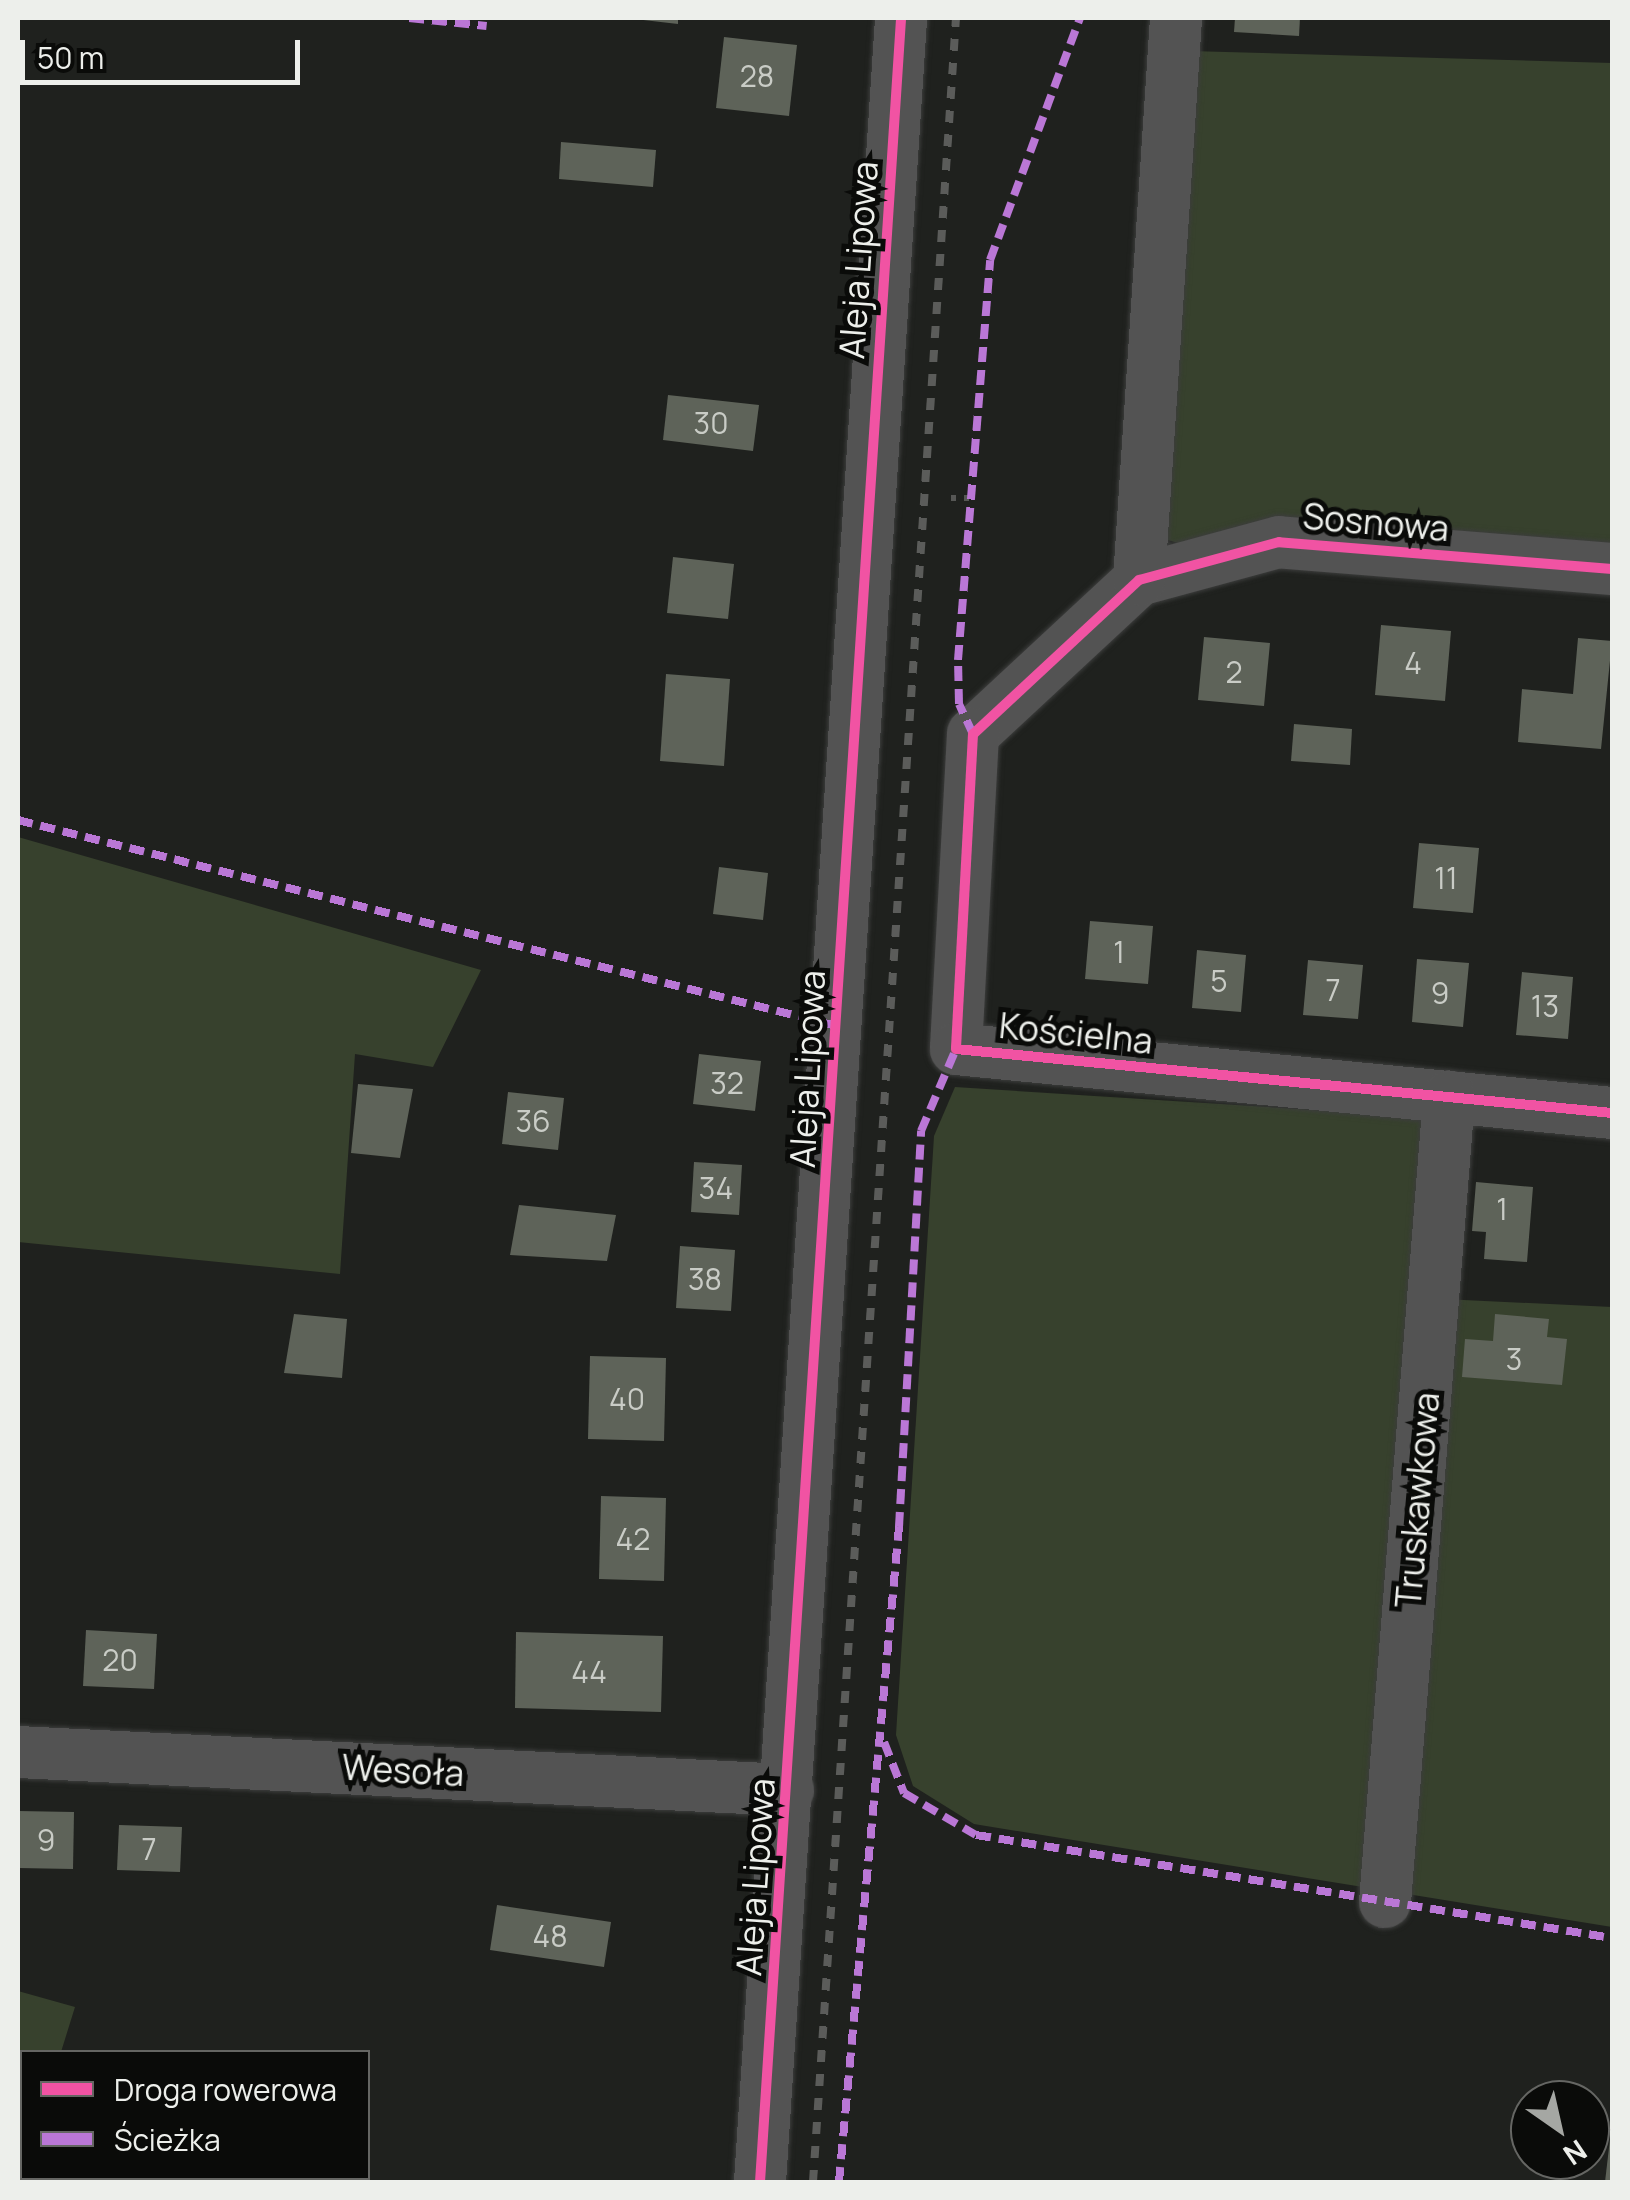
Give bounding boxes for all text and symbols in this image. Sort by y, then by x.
scale bar [25,20,305,82]
text: 50 m [37,37,104,78]
house number: 28 [740,58,774,94]
street label: Aleja Lipowa [830,160,886,360]
house number: 30 [694,405,728,441]
street label: Sosnowa [1301,495,1451,549]
house number: 4 [1404,645,1422,681]
house number: 2 [1225,654,1243,690]
house number: 11 [1434,860,1458,896]
house number: 1 [1113,934,1125,970]
house number: 5 [1210,963,1228,999]
street label: Aleja Lipowa [781,969,833,1169]
house number: 7 [1325,972,1341,1008]
house number: 9 [1431,975,1449,1011]
house number: 13 [1531,988,1559,1024]
street label: Kościelna [997,1004,1155,1062]
house number: 32 [710,1065,744,1101]
house number: 36 [515,1103,551,1139]
house number: 34 [699,1170,733,1206]
house number: 1 [1496,1191,1508,1227]
house number: 38 [688,1261,722,1297]
house number: 3 [1506,1341,1522,1377]
house number: 40 [609,1381,645,1417]
street label: Truskawkowa [1387,1391,1447,1609]
house number: 42 [616,1521,650,1557]
house number: 20 [102,1642,138,1678]
house number: 44 [571,1654,607,1690]
street label: Wesoła [341,1746,465,1794]
street label: Aleja Lipowa [727,1777,783,1977]
house number: 9 [37,1822,55,1858]
house number: 7 [141,1831,157,1867]
house number: 48 [532,1918,568,1954]
legend [20,2050,370,2180]
text: Droga rowerowa [114,2069,337,2110]
north arrow [1510,2080,1610,2180]
text: Ścieżka [114,2119,221,2160]
text: N [1557,2132,1595,2175]

